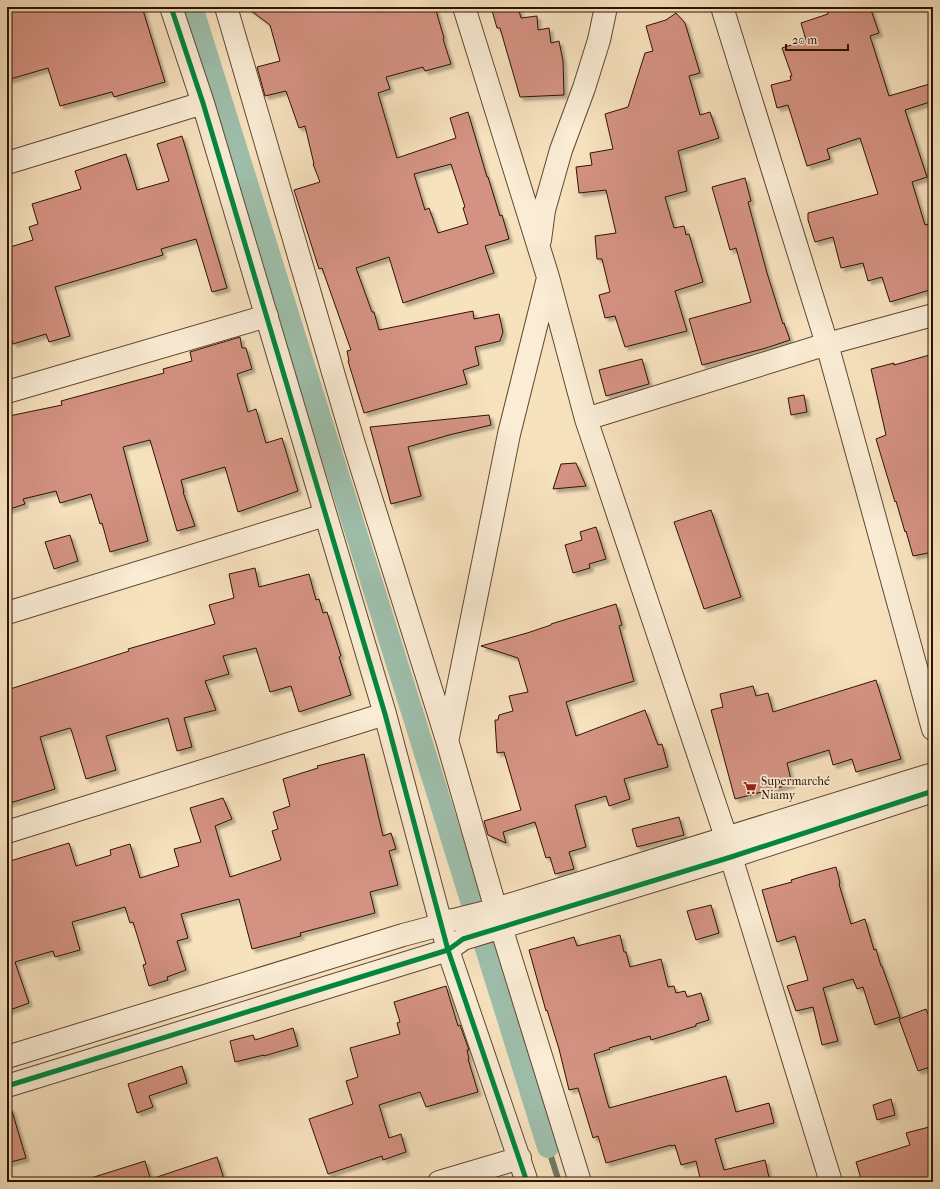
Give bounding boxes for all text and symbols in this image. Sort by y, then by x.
scale bar [786,26,848,52]
text: 20 m [792,33,817,47]
place label: Supermarché Niamy [761,774,830,802]
supermarket icon: Supermarché Niamy [742,780,758,796]

